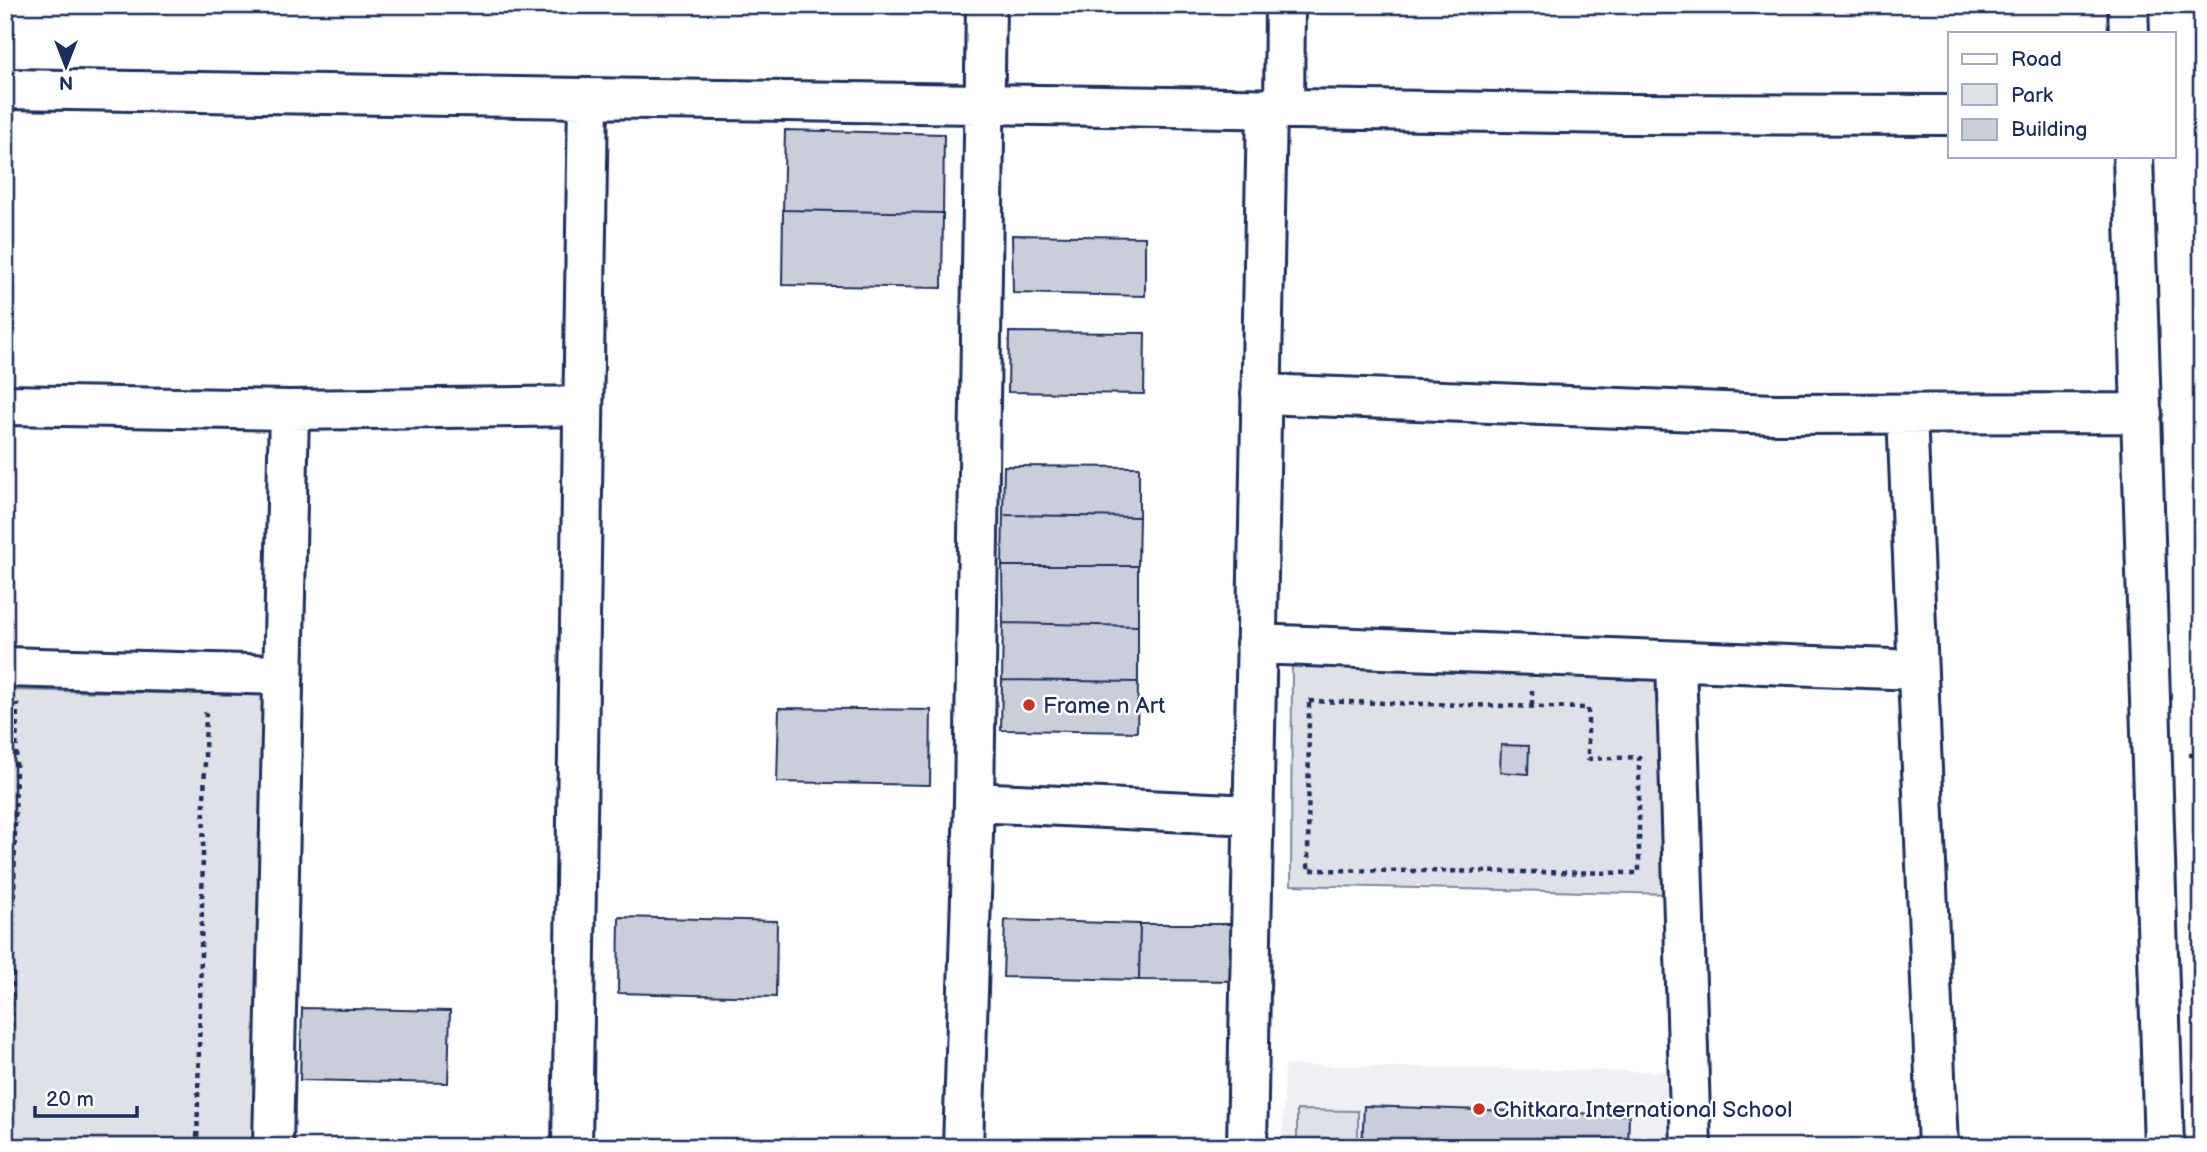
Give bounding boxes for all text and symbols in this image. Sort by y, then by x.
north arrow [32,32,102,102]
legend [1948,32,2176,158]
text: Road [2011,47,2062,72]
text: N [59,70,73,93]
text: Park [2011,83,2054,108]
text: Building [2011,117,2087,142]
place label: Frame n Art [1043,692,1165,720]
marker: Frame n Art [1021,697,1037,713]
scale bar [35,1075,136,1119]
text: 20 m [46,1087,94,1112]
place label: Chitkara International School [1493,1096,1792,1124]
marker: Chitkara International School [1471,1101,1487,1117]

